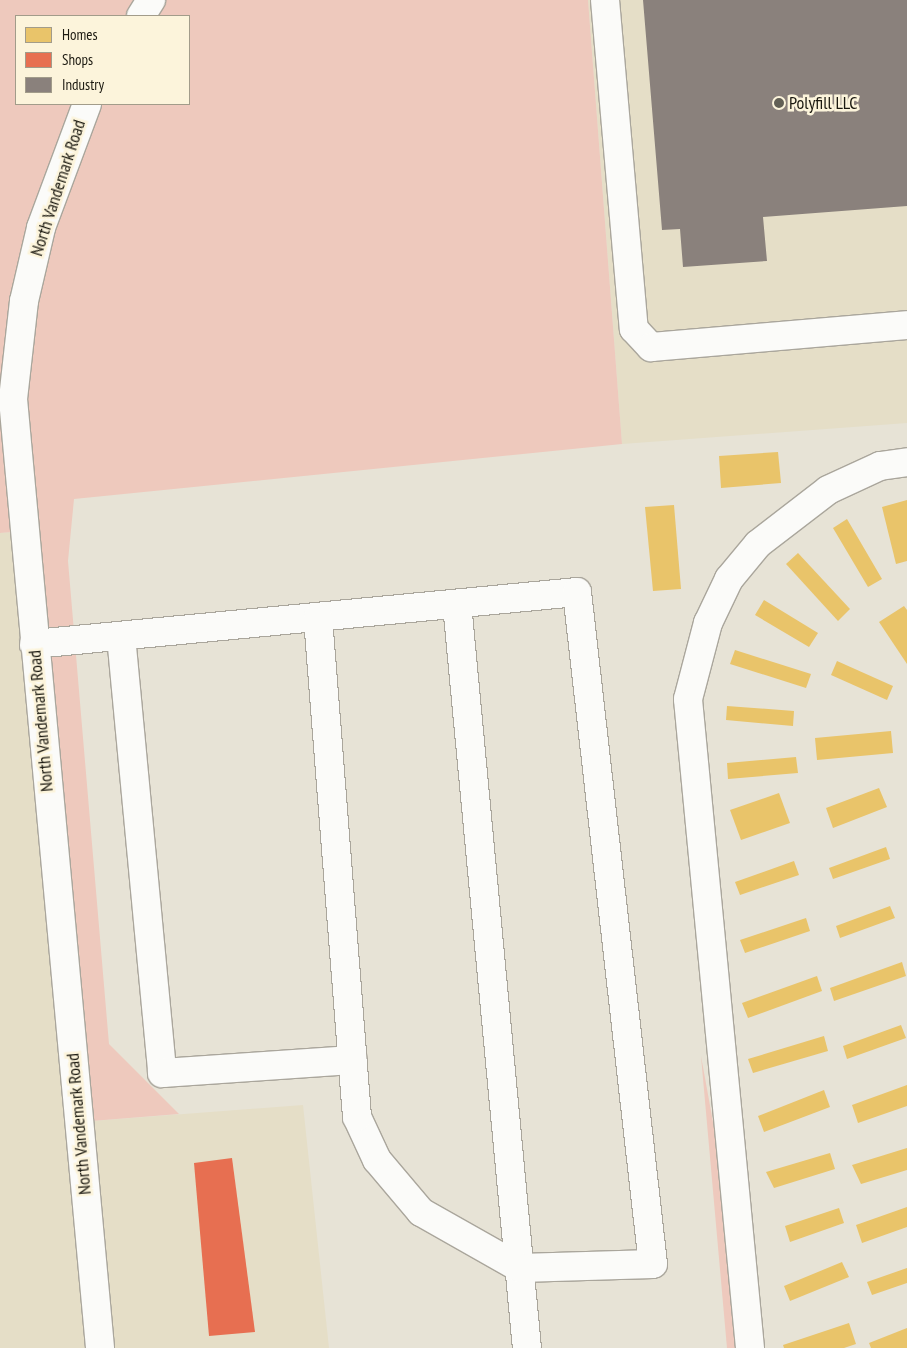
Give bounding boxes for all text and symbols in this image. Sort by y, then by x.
legend [15,15,190,105]
text: Homes [62,25,98,44]
text: Shops [62,50,93,69]
text: Industry [62,75,104,94]
place label: Polyfill LLC [789,92,858,114]
marker: Polyfill LLC [773,97,785,109]
street label: North Vandemark Road [26,117,90,259]
street label: North Vandemark Road [24,649,58,793]
street label: North Vandemark Road [62,1052,96,1196]

